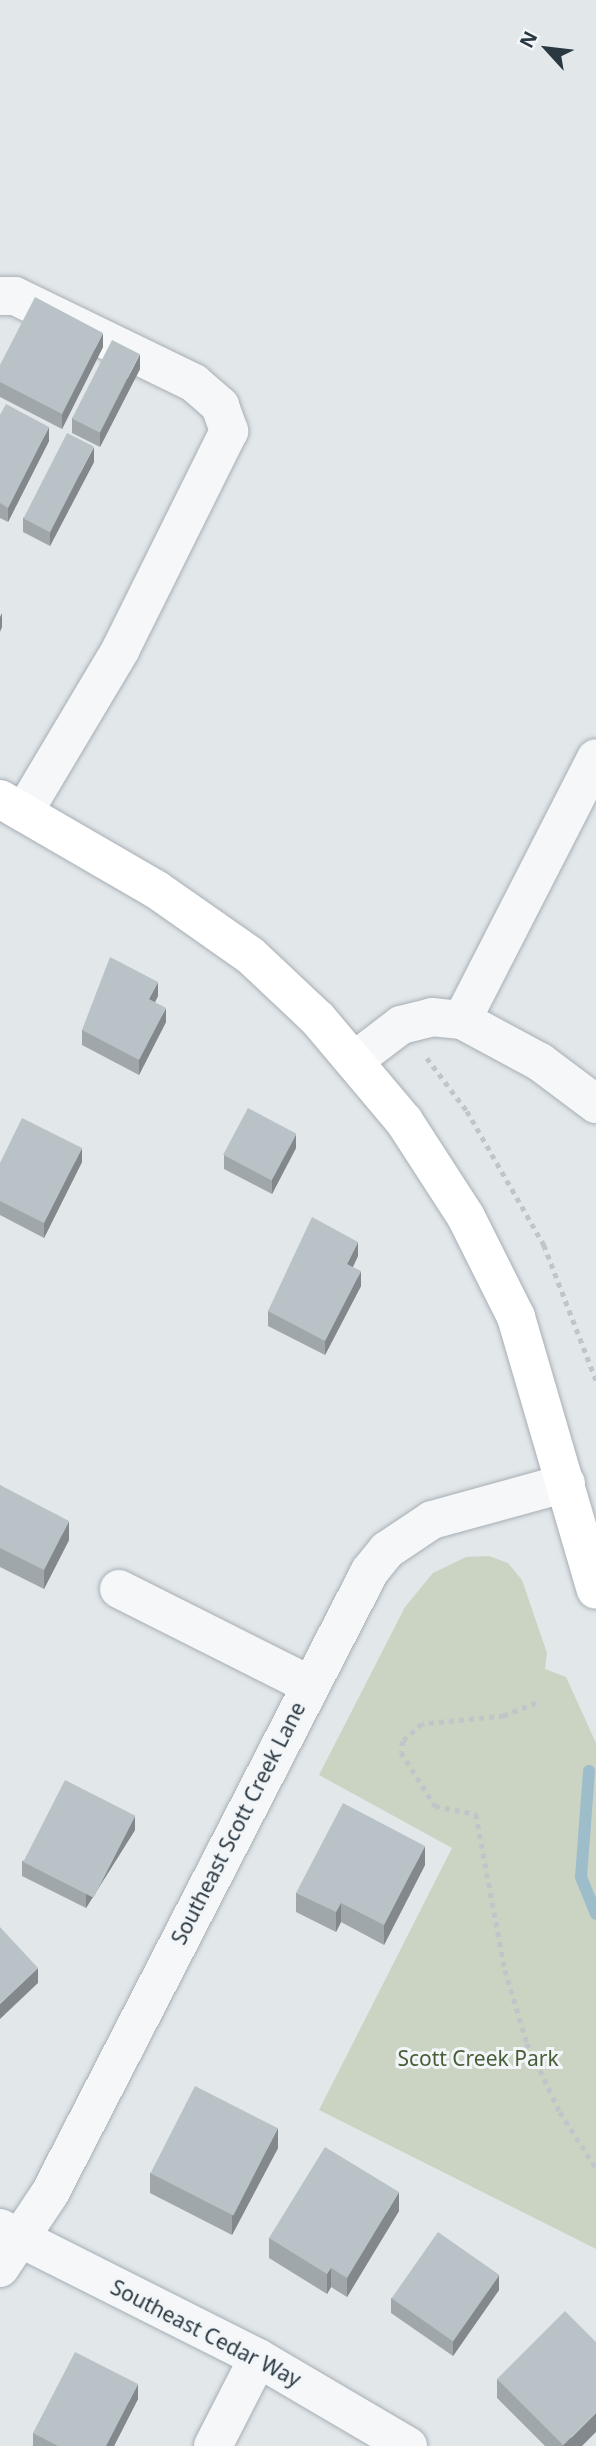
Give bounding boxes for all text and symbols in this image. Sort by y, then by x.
north arrow [512,14,582,84]
text: N [513,27,543,52]
street label: Southeast Scott Creek Lane [166,1697,310,1949]
park label: Scott Creek Park [397,2045,559,2071]
street label: Southeast Cedar Way [107,2274,305,2392]

